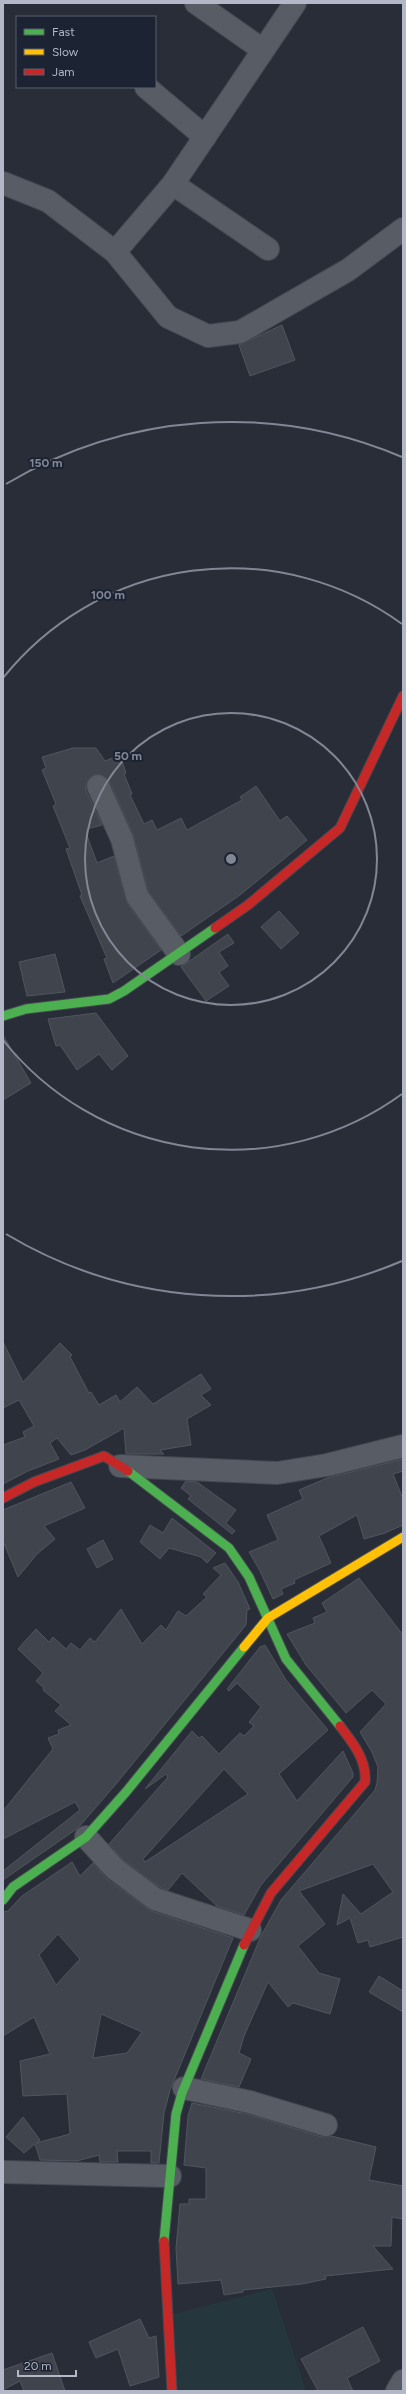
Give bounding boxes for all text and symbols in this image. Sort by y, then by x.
legend [16,16,156,88]
text: Fast [52,25,75,39]
text: Slow [52,45,79,59]
text: Jam [52,65,75,79]
text: 150 m [29,456,63,470]
text: 100 m [91,588,125,602]
text: 50 m [114,749,142,763]
centre of rings [224,852,238,866]
scale bar [18,2352,76,2378]
text: 20 m [24,2359,52,2373]

